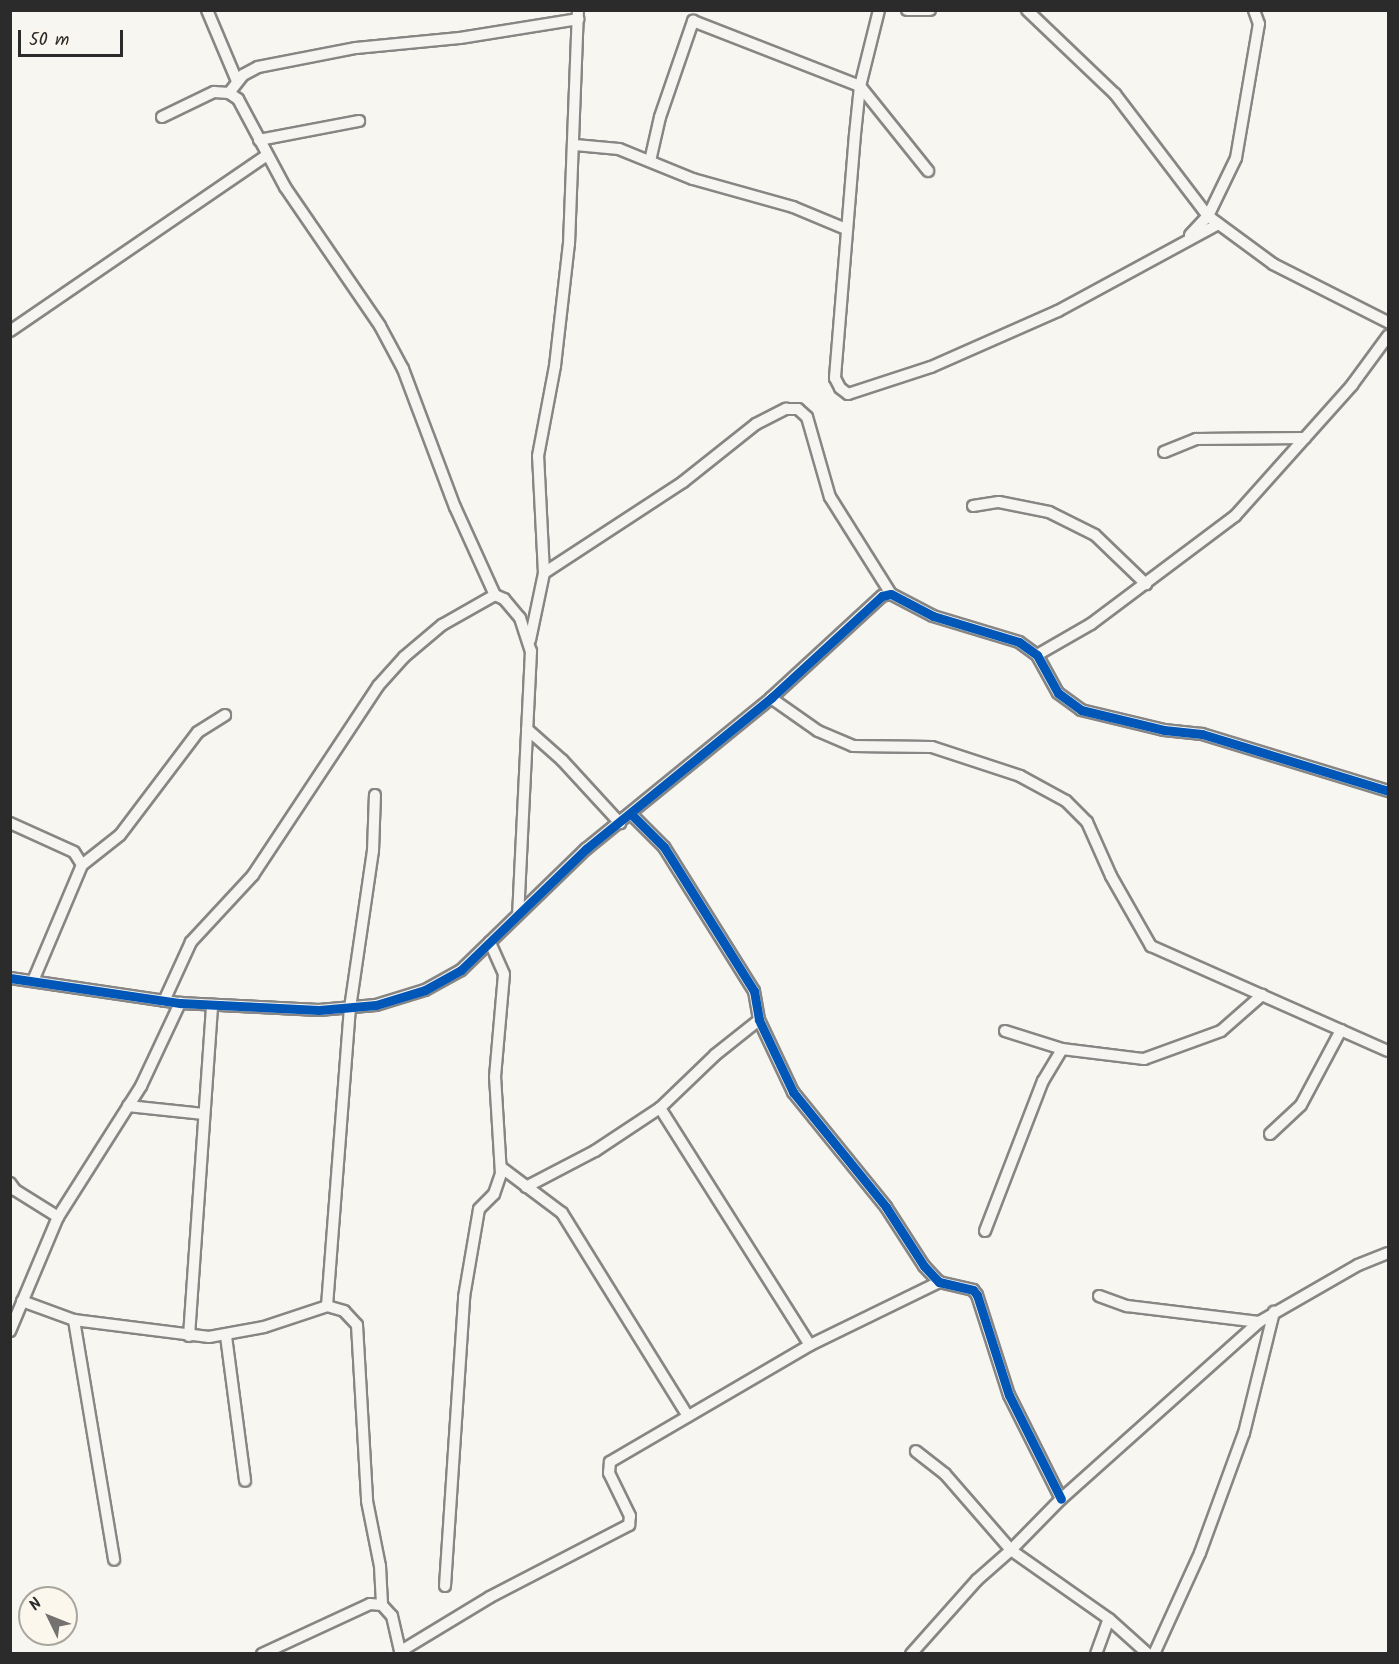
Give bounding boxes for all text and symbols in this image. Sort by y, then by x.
scale bar [21,18,126,56]
text: 50 m [29,26,69,55]
north arrow [18,1586,78,1646]
text: N [23,1593,49,1617]

